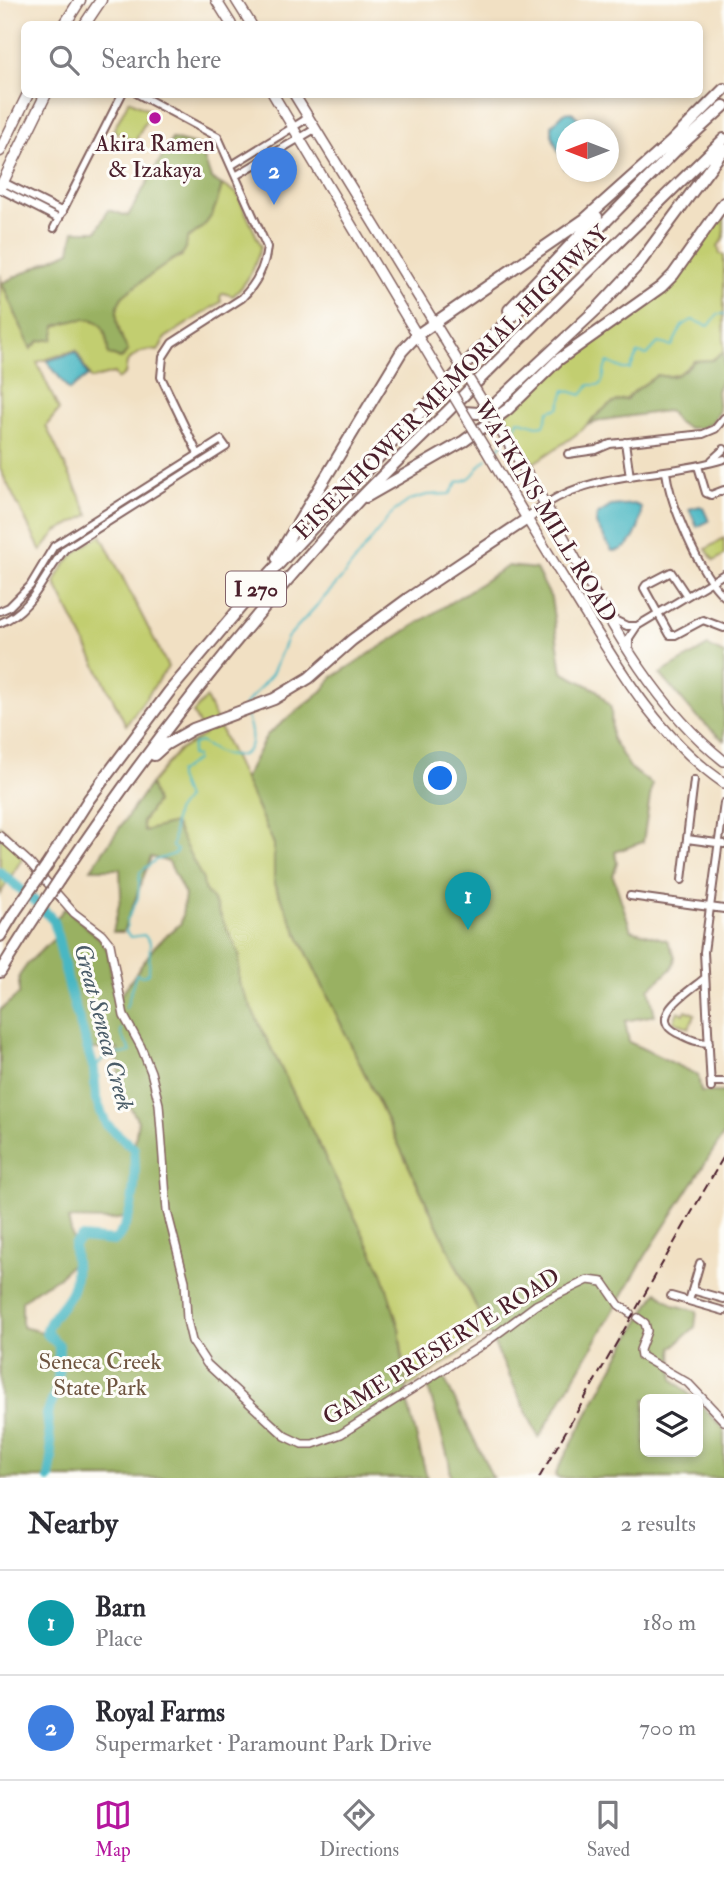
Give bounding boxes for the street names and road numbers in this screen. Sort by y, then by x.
street label: EISENHOWER MEMORIAL HIGHWAY [288,218,616,546]
street label: WATKINS MILL ROAD [467,394,623,628]
road number: I 270 [226,572,286,606]
street label: GAME PRESERVE ROAD [317,1261,565,1431]

